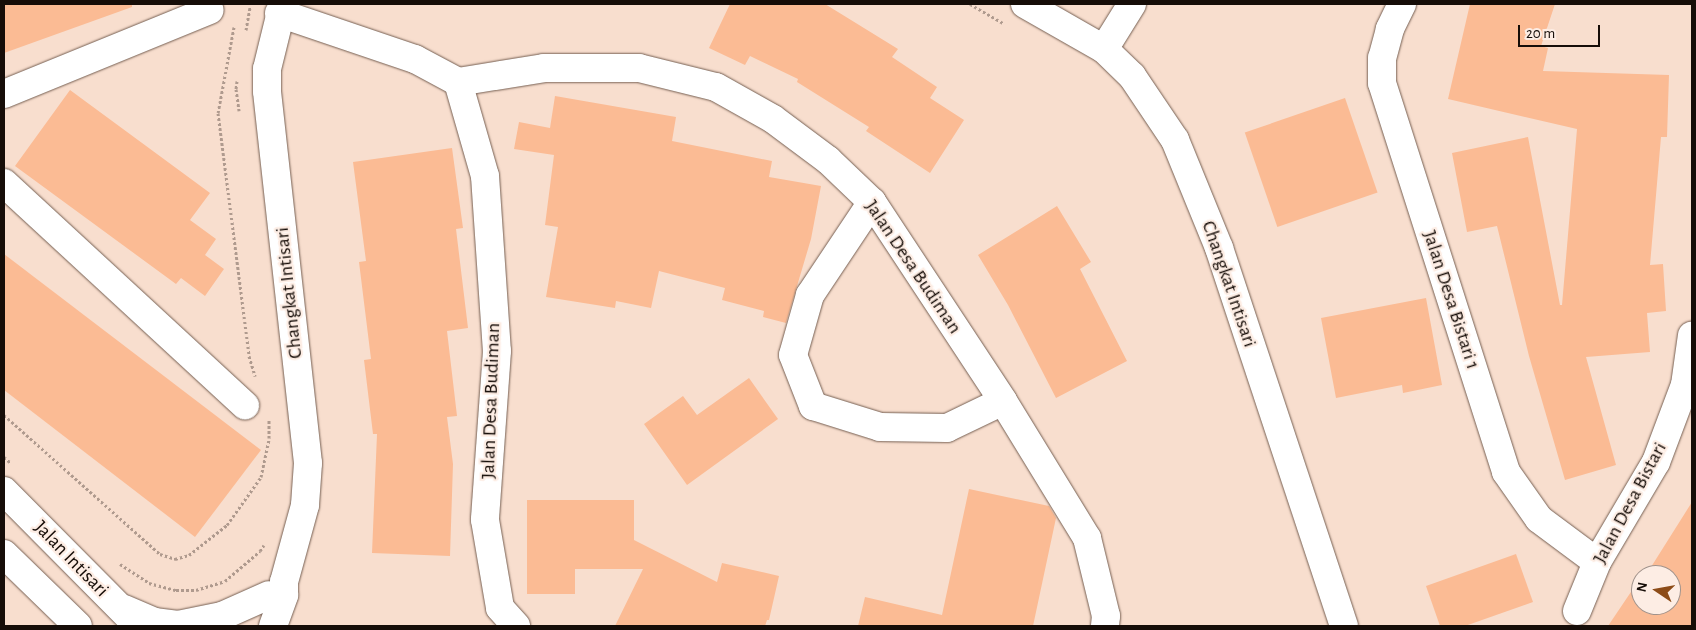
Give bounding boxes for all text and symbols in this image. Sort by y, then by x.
scale bar [1521,15,1604,47]
text: 20 m [1526,26,1555,41]
street label: Jalan Desa Budiman [859,196,967,338]
street label: Changkat Intisari [1196,218,1262,350]
street label: Changkat Intisari [270,226,308,360]
street label: Jalan Desa Bistari 1 [1417,228,1485,372]
street label: Jalan Desa Budiman [476,323,506,479]
street label: Jalan Desa Bistari [1588,438,1672,568]
street label: Jalan Intisari [29,516,113,602]
north arrow [1631,565,1681,615]
text: N [1634,581,1650,593]

